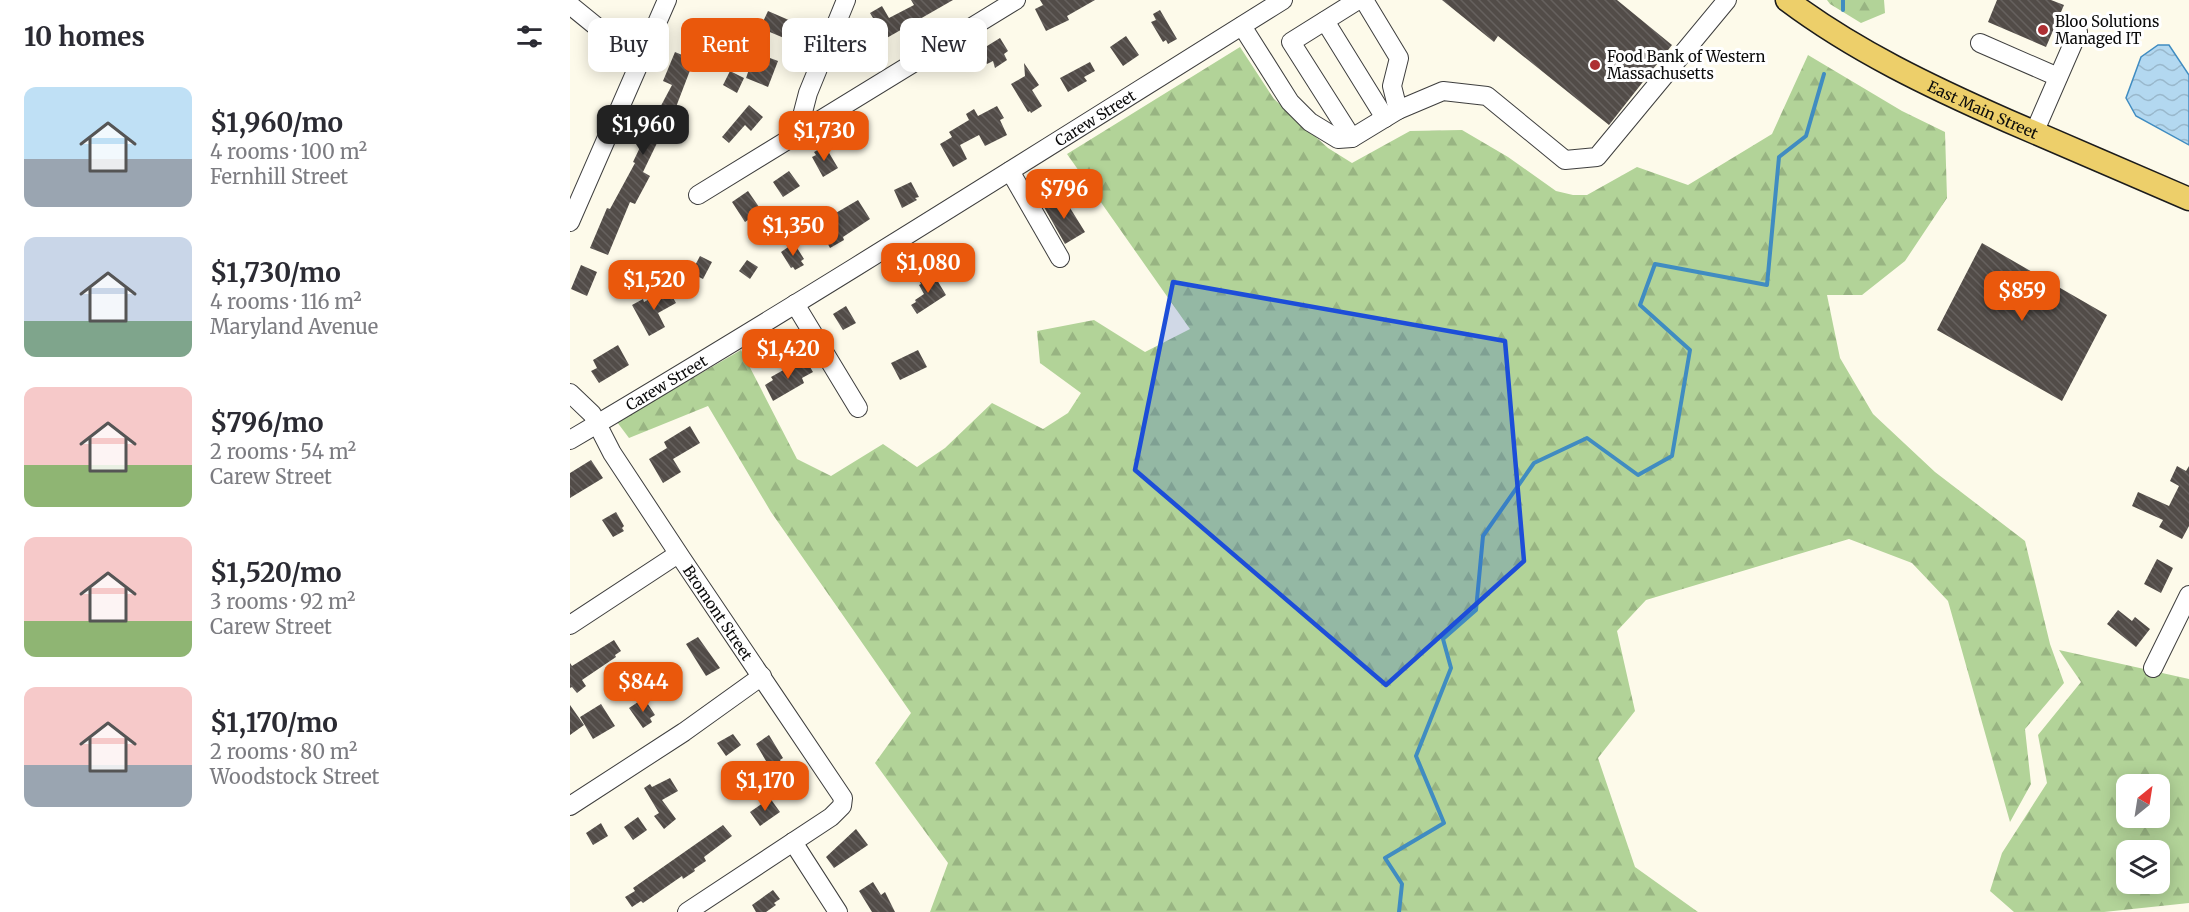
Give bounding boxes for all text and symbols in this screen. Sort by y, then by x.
place label: Bloo Solutions Managed IT [2055,12,2159,48]
chip: Buy [588,18,669,72]
chip: Rent [681,18,770,72]
chip: Filters [782,18,888,72]
chip: New [900,18,987,72]
text: 10 homes [24,20,145,53]
icon: filters [513,20,546,53]
marker: Bloo Solutions Managed IT [2036,23,2050,37]
place label: Food Bank of Western Massachusetts [1607,47,1766,83]
marker: Food Bank of Western Massachusetts [1588,58,1602,72]
street label: East Main Street [1925,76,2041,142]
street label: Carew Street [1051,85,1139,150]
pin: $1,960 [594,105,692,156]
text: $1,960/mo [210,106,343,139]
icon: home [72,111,144,183]
pin: $1,730 [775,111,873,162]
text: $1,960 [611,112,675,137]
text: $1,730 [793,118,855,143]
text: 4 rooms · 100 m² [210,139,367,164]
text: Fernhill Street [210,164,348,189]
pin: $796 [1028,169,1100,220]
text: $796 [1040,176,1088,201]
pin: $1,350 [744,206,842,257]
text: $1,350 [761,213,825,238]
pin: $1,080 [879,243,977,294]
text: $1,080 [895,250,961,275]
text: $1,730/mo [210,256,341,289]
pin: $1,520 [605,260,703,311]
icon: home [72,261,144,333]
text: $1,520 [622,267,686,292]
pin: $859 [1986,271,2058,322]
text: $859 [1998,278,2046,303]
text: 4 rooms · 116 m² [210,289,362,314]
text: Maryland Avenue [210,314,378,339]
pin: $1,420 [739,329,837,380]
text: $1,420 [756,336,820,361]
street label: Carew Street [622,351,710,414]
text: $796/mo [210,406,324,439]
icon: home [72,411,144,483]
text: 2 rooms · 54 m² [210,439,356,464]
text: Carew Street [210,464,332,489]
text: $1,520/mo [210,556,342,589]
icon: home [72,561,144,633]
street label: Bromont Street [679,561,757,664]
text: 3 rooms · 92 m² [210,589,356,614]
text: Carew Street [210,614,332,639]
pin: $844 [607,662,679,713]
text: $844 [618,669,668,694]
text: $1,170/mo [210,706,338,739]
icon: home [72,711,144,783]
text: 2 rooms · 80 m² [210,739,357,764]
pin: $1,170 [716,761,814,812]
text: Woodstock Street [210,764,379,789]
text: $1,170 [735,768,795,793]
north arrow [2116,774,2170,828]
map controls [2116,774,2170,894]
button: layers [2116,840,2170,894]

